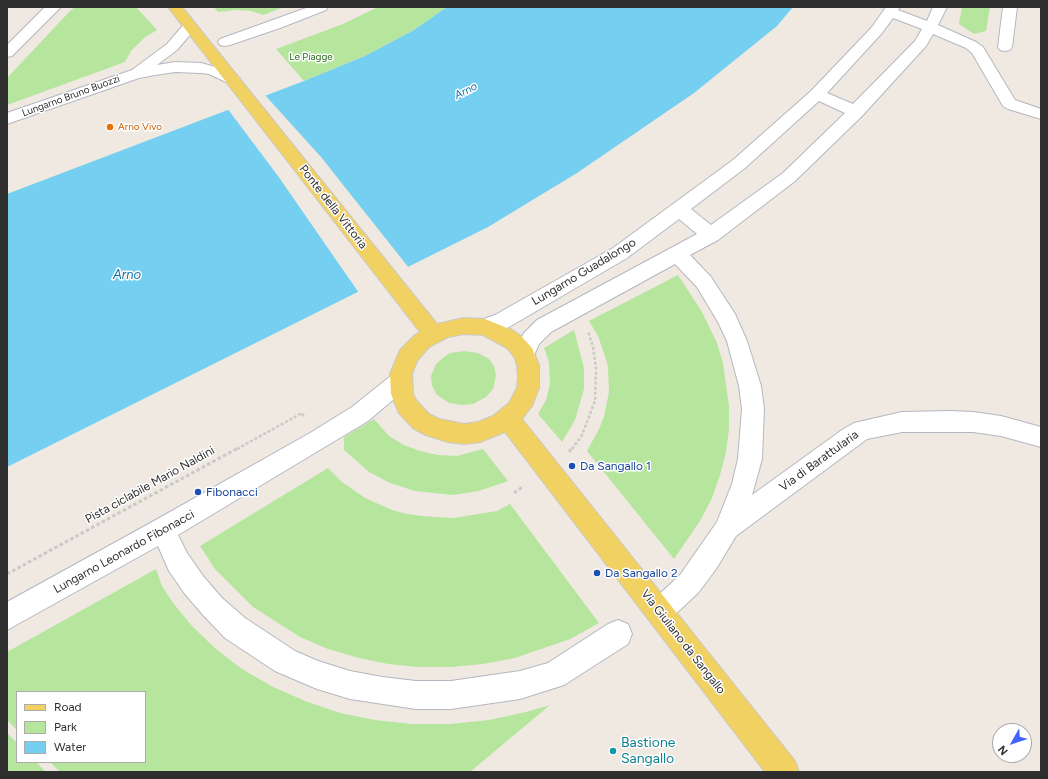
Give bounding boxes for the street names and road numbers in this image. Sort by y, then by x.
street label: Lungarno Bruno Buozzi [21,73,121,119]
street label: Ponte della Vittoria [296,162,370,252]
street label: Lungarno Guadalongo [529,235,639,309]
street label: Via di Barattularia [777,428,861,494]
street label: Pista ciclabile Mario Naldini [83,443,217,527]
street label: Lungarno Leonardo Fibonacci [51,507,197,597]
street label: Via Giuliano da Sangallo [638,587,728,697]

